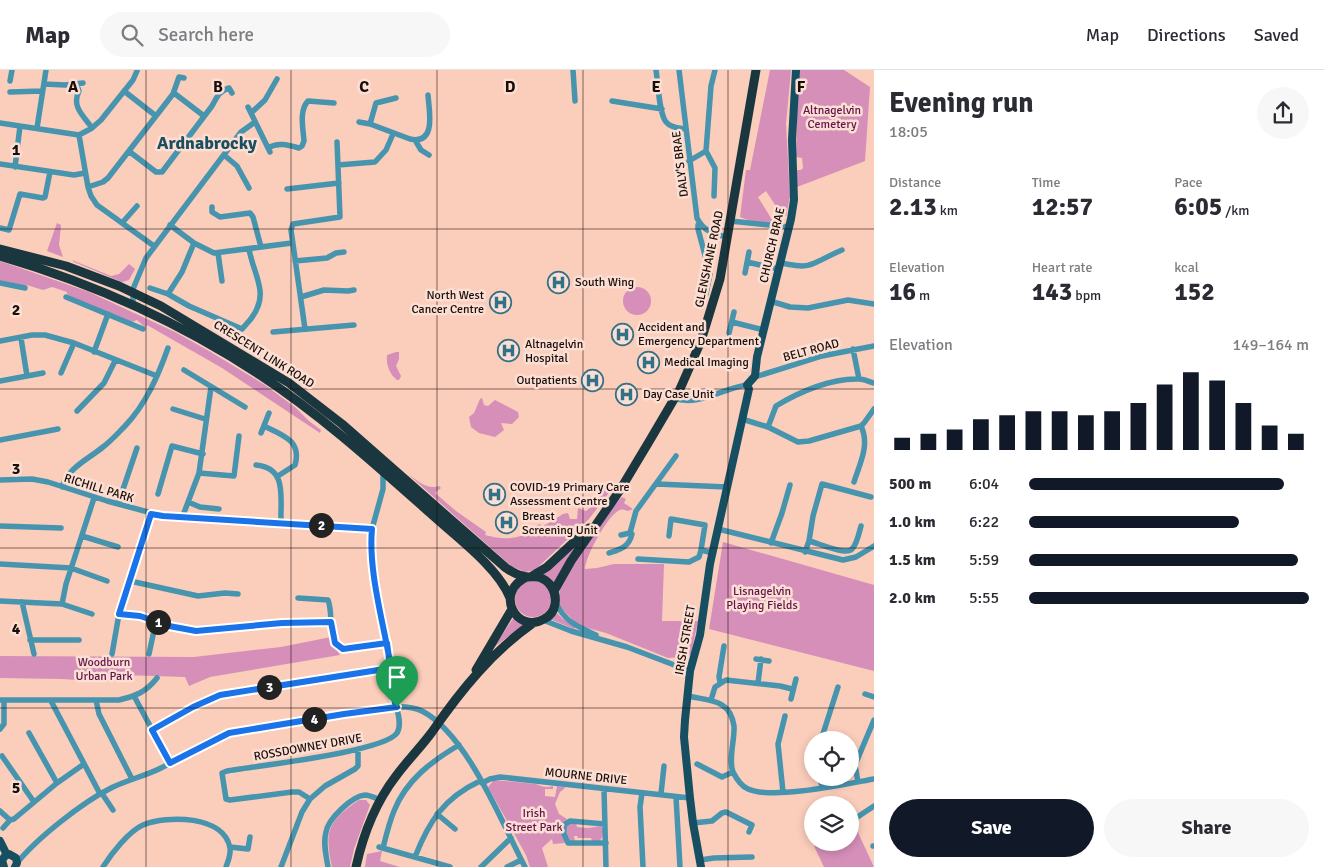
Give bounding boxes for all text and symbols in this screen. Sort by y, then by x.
search box [100,12,450,57]
text: Map [25,20,70,50]
icon: search [118,21,146,49]
text: Search here [158,23,254,47]
text: Map [1086,24,1119,46]
text: Directions [1147,24,1226,46]
text: Saved [1254,24,1299,46]
text: A [68,77,79,97]
text: B [213,77,223,97]
text: C [359,77,369,97]
text: D [505,77,516,97]
text: E [651,77,661,97]
text: F [797,77,806,97]
text: Evening run [889,86,1034,120]
button: share [1257,87,1309,139]
park label: Altnagelvin Cemetery [803,103,861,132]
text: 18:05 [889,122,928,142]
street label: DALY'S BRAE [669,130,692,198]
district label: Ardnabrocky [157,132,257,154]
text: 1 [12,140,21,160]
text: Distance [889,174,941,191]
text: Time [1032,174,1061,191]
text: Pace [1174,174,1203,191]
text: 2.13 [889,191,937,222]
text: 12:57 [1032,191,1093,222]
text: 6:05 [1174,191,1222,222]
text: km [937,202,958,219]
text: /km [1222,202,1249,219]
street label: CHURCH BRAE [757,206,788,284]
street label: GLENSHANE ROAD [692,209,727,309]
text: Elevation [889,259,945,276]
text: Heart rate [1032,259,1092,276]
text: kcal [1174,259,1199,276]
hospital icon: South Wing [547,270,571,294]
place label: South Wing [575,275,634,290]
text: 16 [889,276,916,307]
text: 143 [1032,276,1072,307]
text: 152 [1174,276,1215,307]
text: m [916,287,930,304]
text: bpm [1072,287,1101,304]
place label: North West Cancer Centre [411,288,484,317]
hospital icon: North West Cancer Centre [488,290,512,314]
text: 2 [12,300,20,320]
street label: CRESCENT LINK ROAD [211,317,317,392]
place label: Accident and Emergency Department [638,320,759,349]
hospital icon: Accident and Emergency Department [610,322,634,346]
text: Elevation [889,335,953,355]
text: 149–164 m [1232,335,1309,355]
street label: BELT ROAD [781,336,841,365]
place label: Altnagelvin Hospital [525,337,583,366]
hospital icon: Altnagelvin Hospital [497,339,521,363]
hospital icon: Medical Imaging [636,350,660,374]
place label: Medical Imaging [664,355,749,370]
hospital icon: Outpatients [581,368,605,392]
place label: Outpatients [516,373,577,388]
hospital icon: Day Case Unit [615,382,639,406]
place label: Day Case Unit [643,387,714,402]
text: 3 [12,459,20,479]
street label: RICHILL PARK [62,471,136,506]
text: 500 m [889,474,931,494]
text: 6:04 [969,474,999,494]
place label: COVID-19 Primary Care Assessment Centre [510,480,629,509]
hospital icon: COVID-19 Primary Care Assessment Centre [482,482,506,506]
place label: Breast Screening Unit [522,509,598,538]
hospital icon: Breast Screening Unit [494,511,518,535]
pin: 2 [308,512,334,538]
text: 1.0 km [889,512,936,532]
text: 6:22 [969,512,999,532]
text: 2 [318,517,325,534]
text: 1.5 km [889,550,936,570]
text: 5:59 [969,550,999,570]
park label: Lisnagelvin Playing Fields [726,584,798,613]
text: 2.0 km [889,588,936,608]
text: 5:55 [969,588,999,608]
street label: IRISH STREET [672,604,699,676]
pin: 1 [146,610,170,634]
text: 1 [155,614,162,631]
text: 4 [12,619,21,639]
park label: Woodburn Urban Park [75,655,133,684]
pin [376,656,418,707]
icon: arrive [383,663,411,691]
pin: 3 [256,674,282,700]
text: 3 [266,679,273,696]
pin: 4 [302,706,326,732]
text: 4 [311,711,318,728]
street label: ROSSDOWNEY DRIVE [253,731,364,764]
map controls [804,731,859,851]
button: locate [804,731,859,786]
street label: MOURNE DRIVE [544,765,628,788]
text: 5 [12,778,20,798]
button: layers [804,796,859,851]
button: Save [889,799,1094,857]
button: Share [1104,799,1309,857]
park label: Irish Street Park [506,806,562,835]

